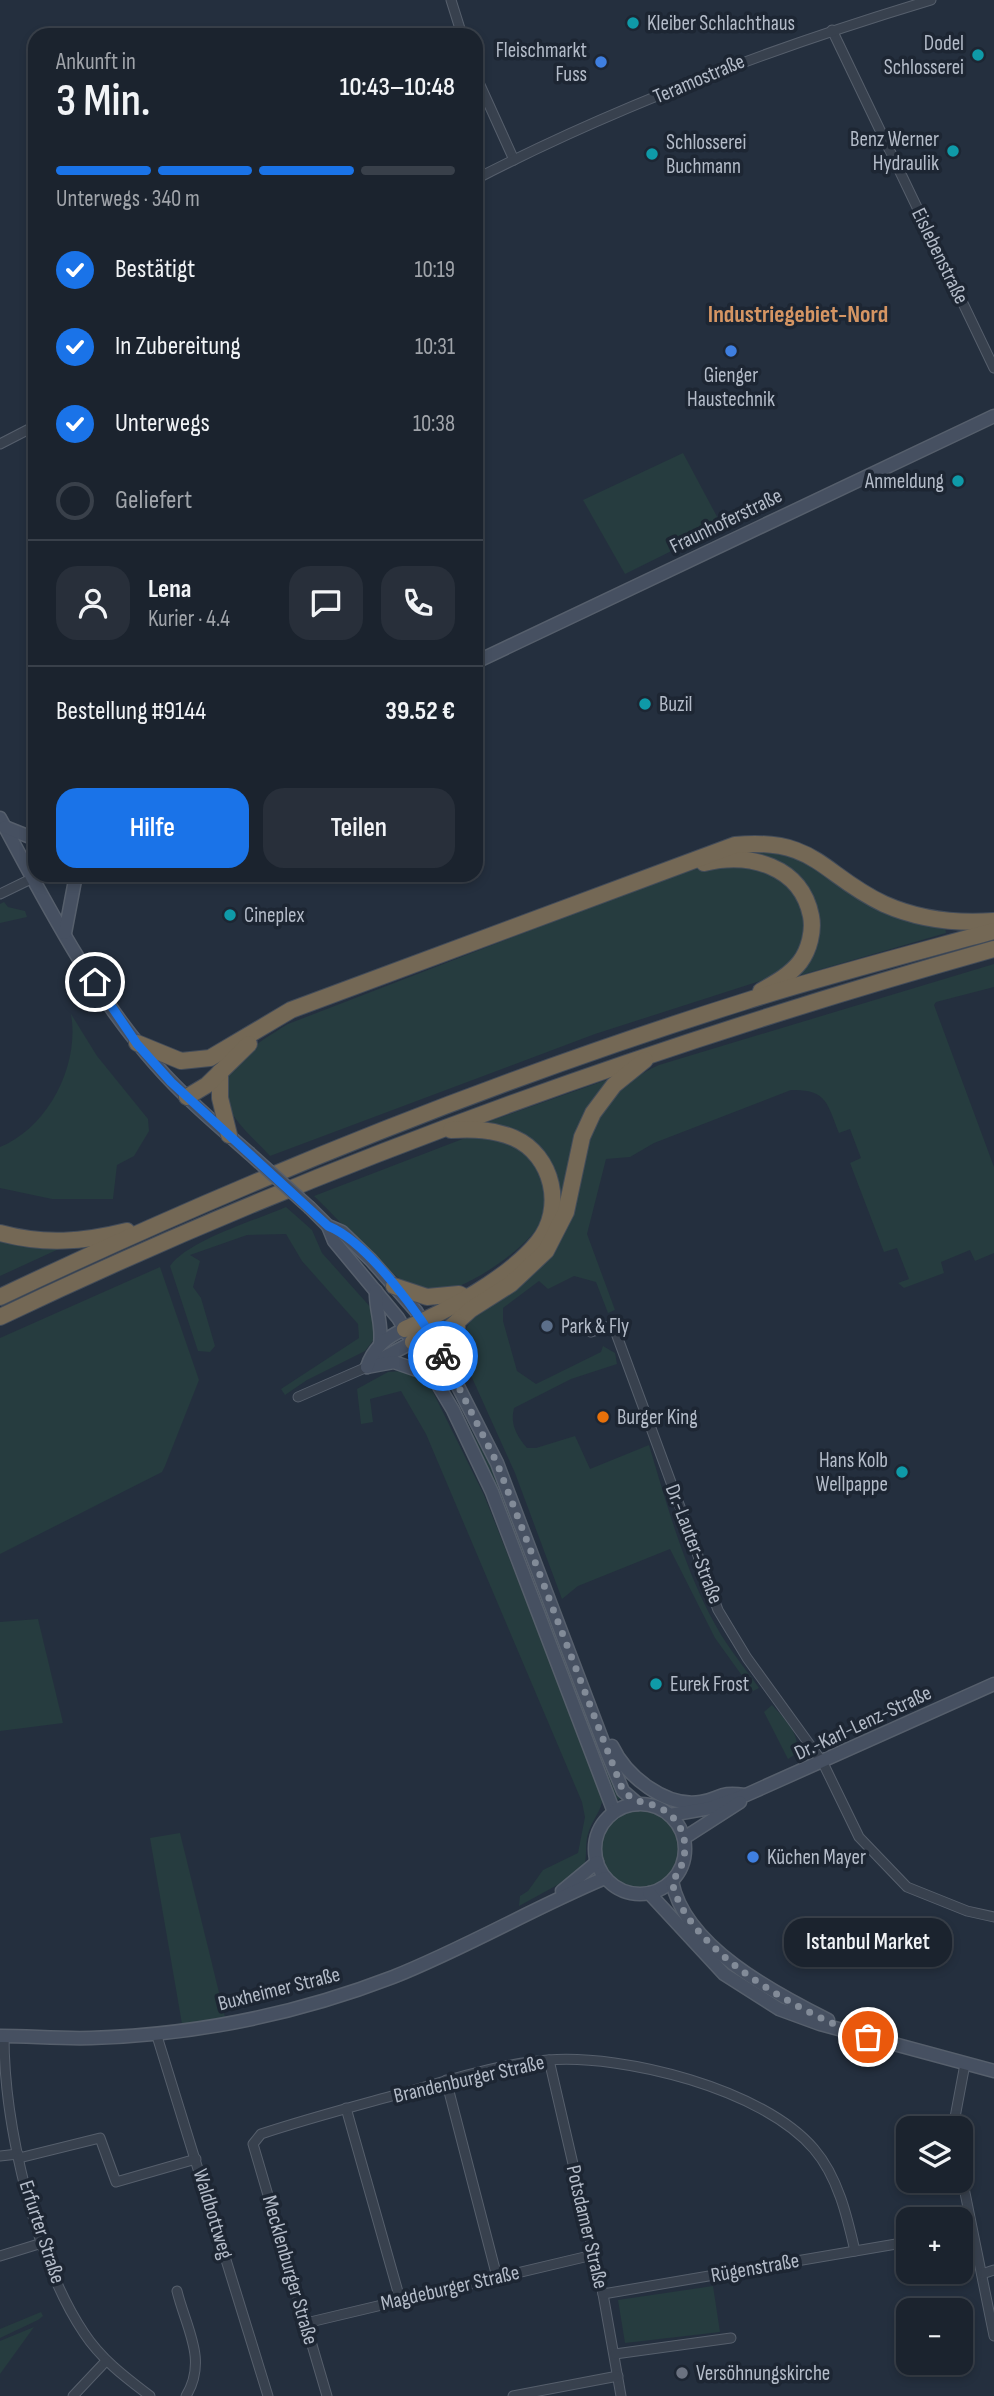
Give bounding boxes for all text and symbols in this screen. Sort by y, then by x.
place label: Kleiber Schlachthaus [647,11,795,36]
marker: Kleiber Schlachthaus [625,15,641,31]
place label: Dodel Schlosserei [884,31,964,80]
place label: Fleischmarkt Fuss [496,38,587,87]
marker: Dodel Schlosserei [970,47,986,63]
text: Ankunft in [56,48,136,76]
street label: Teramostraße [650,49,748,109]
marker: Fleischmarkt Fuss [593,54,609,70]
text: 10:43–10:48 [340,72,455,103]
text: 3 Min. [56,74,151,129]
place label: Benz Werner Hydraulik [850,127,939,176]
place label: Schlosserei Buchmann [666,130,746,179]
marker: Benz Werner Hydraulik [945,143,961,159]
marker: Schlosserei Buchmann [644,146,660,162]
text: Unterwegs · 340 m [56,185,200,213]
street label: Eislebenstraße [906,204,974,308]
icon: check [56,251,94,289]
text: Bestätigt [115,254,195,285]
text: 10:19 [414,256,455,284]
district label: Industriegebiet-Nord [708,300,888,329]
icon: check [56,328,94,366]
text: In Zubereitung [115,331,241,362]
text: 10:31 [415,333,455,361]
marker: Gienger Haustechnik [723,343,739,359]
place label: Gienger Haustechnik [687,363,775,412]
icon: check [56,405,94,443]
text: Unterwegs [115,408,210,439]
text: 10:38 [413,410,455,438]
place label: Anmeldung [864,469,944,494]
marker: Anmeldung [950,473,966,489]
street label: Fraunhoferstraße [666,483,786,559]
text: Geliefert [115,485,192,516]
button: person [56,566,130,640]
button: chat [289,566,363,640]
button: phone [381,566,455,640]
text: Lena [148,574,191,605]
text: Kurier · 4.4 [148,605,230,633]
place label: Buzil [659,692,692,717]
text: Bestellung #9144 [56,696,206,727]
text: 39.52 € [385,696,455,727]
marker: Buzil [637,696,653,712]
button: Hilfe [56,788,249,868]
button: Teilen [263,788,455,868]
place label: Cineplex [244,903,304,928]
marker: Cineplex [222,907,238,923]
pin [65,952,125,1012]
icon: home [76,963,114,1001]
place label: Park & Fly [561,1314,629,1339]
marker: Park & Fly [539,1318,555,1334]
courier [408,1321,478,1391]
icon: bike [424,1337,462,1375]
place label: Burger King [617,1405,698,1430]
marker: Burger King [595,1409,611,1425]
place label: Hans Kolb Wellpappe [816,1448,888,1497]
marker: Hans Kolb Wellpappe [894,1464,910,1480]
street label: Dr.-Lauter-Straße [660,1481,728,1607]
place label: Eurek Frost [670,1672,749,1697]
marker: Eurek Frost [648,1676,664,1692]
street label: Dr.-Karl-Lenz-Straße [790,1680,936,1766]
place label: Küchen Mayer [767,1845,866,1870]
marker: Küchen Mayer [745,1849,761,1865]
callout: Istanbul Market [784,1918,952,1967]
text: Istanbul Market [806,1928,930,1956]
street label: Buxheimer Straße [215,1962,343,2016]
pin [838,2007,898,2067]
icon: bag [849,2018,887,2056]
street label: Brandenburger Straße [391,2050,547,2108]
map controls [896,2116,973,2375]
button: layers [896,2116,973,2193]
street label: Potsdamer Straße [561,2163,613,2291]
street label: Waldbottweg [188,2166,238,2262]
street label: Erfurter Straße [14,2177,70,2287]
street label: Mecklenburger Straße [257,2192,323,2348]
button: + [896,2207,973,2284]
street label: Rügenstraße [709,2248,801,2288]
street label: Magdeburger Straße [378,2260,522,2316]
button: − [896,2298,973,2375]
place label: Versöhnungskirche [696,2361,830,2386]
marker: Versöhnungskirche [674,2365,690,2381]

